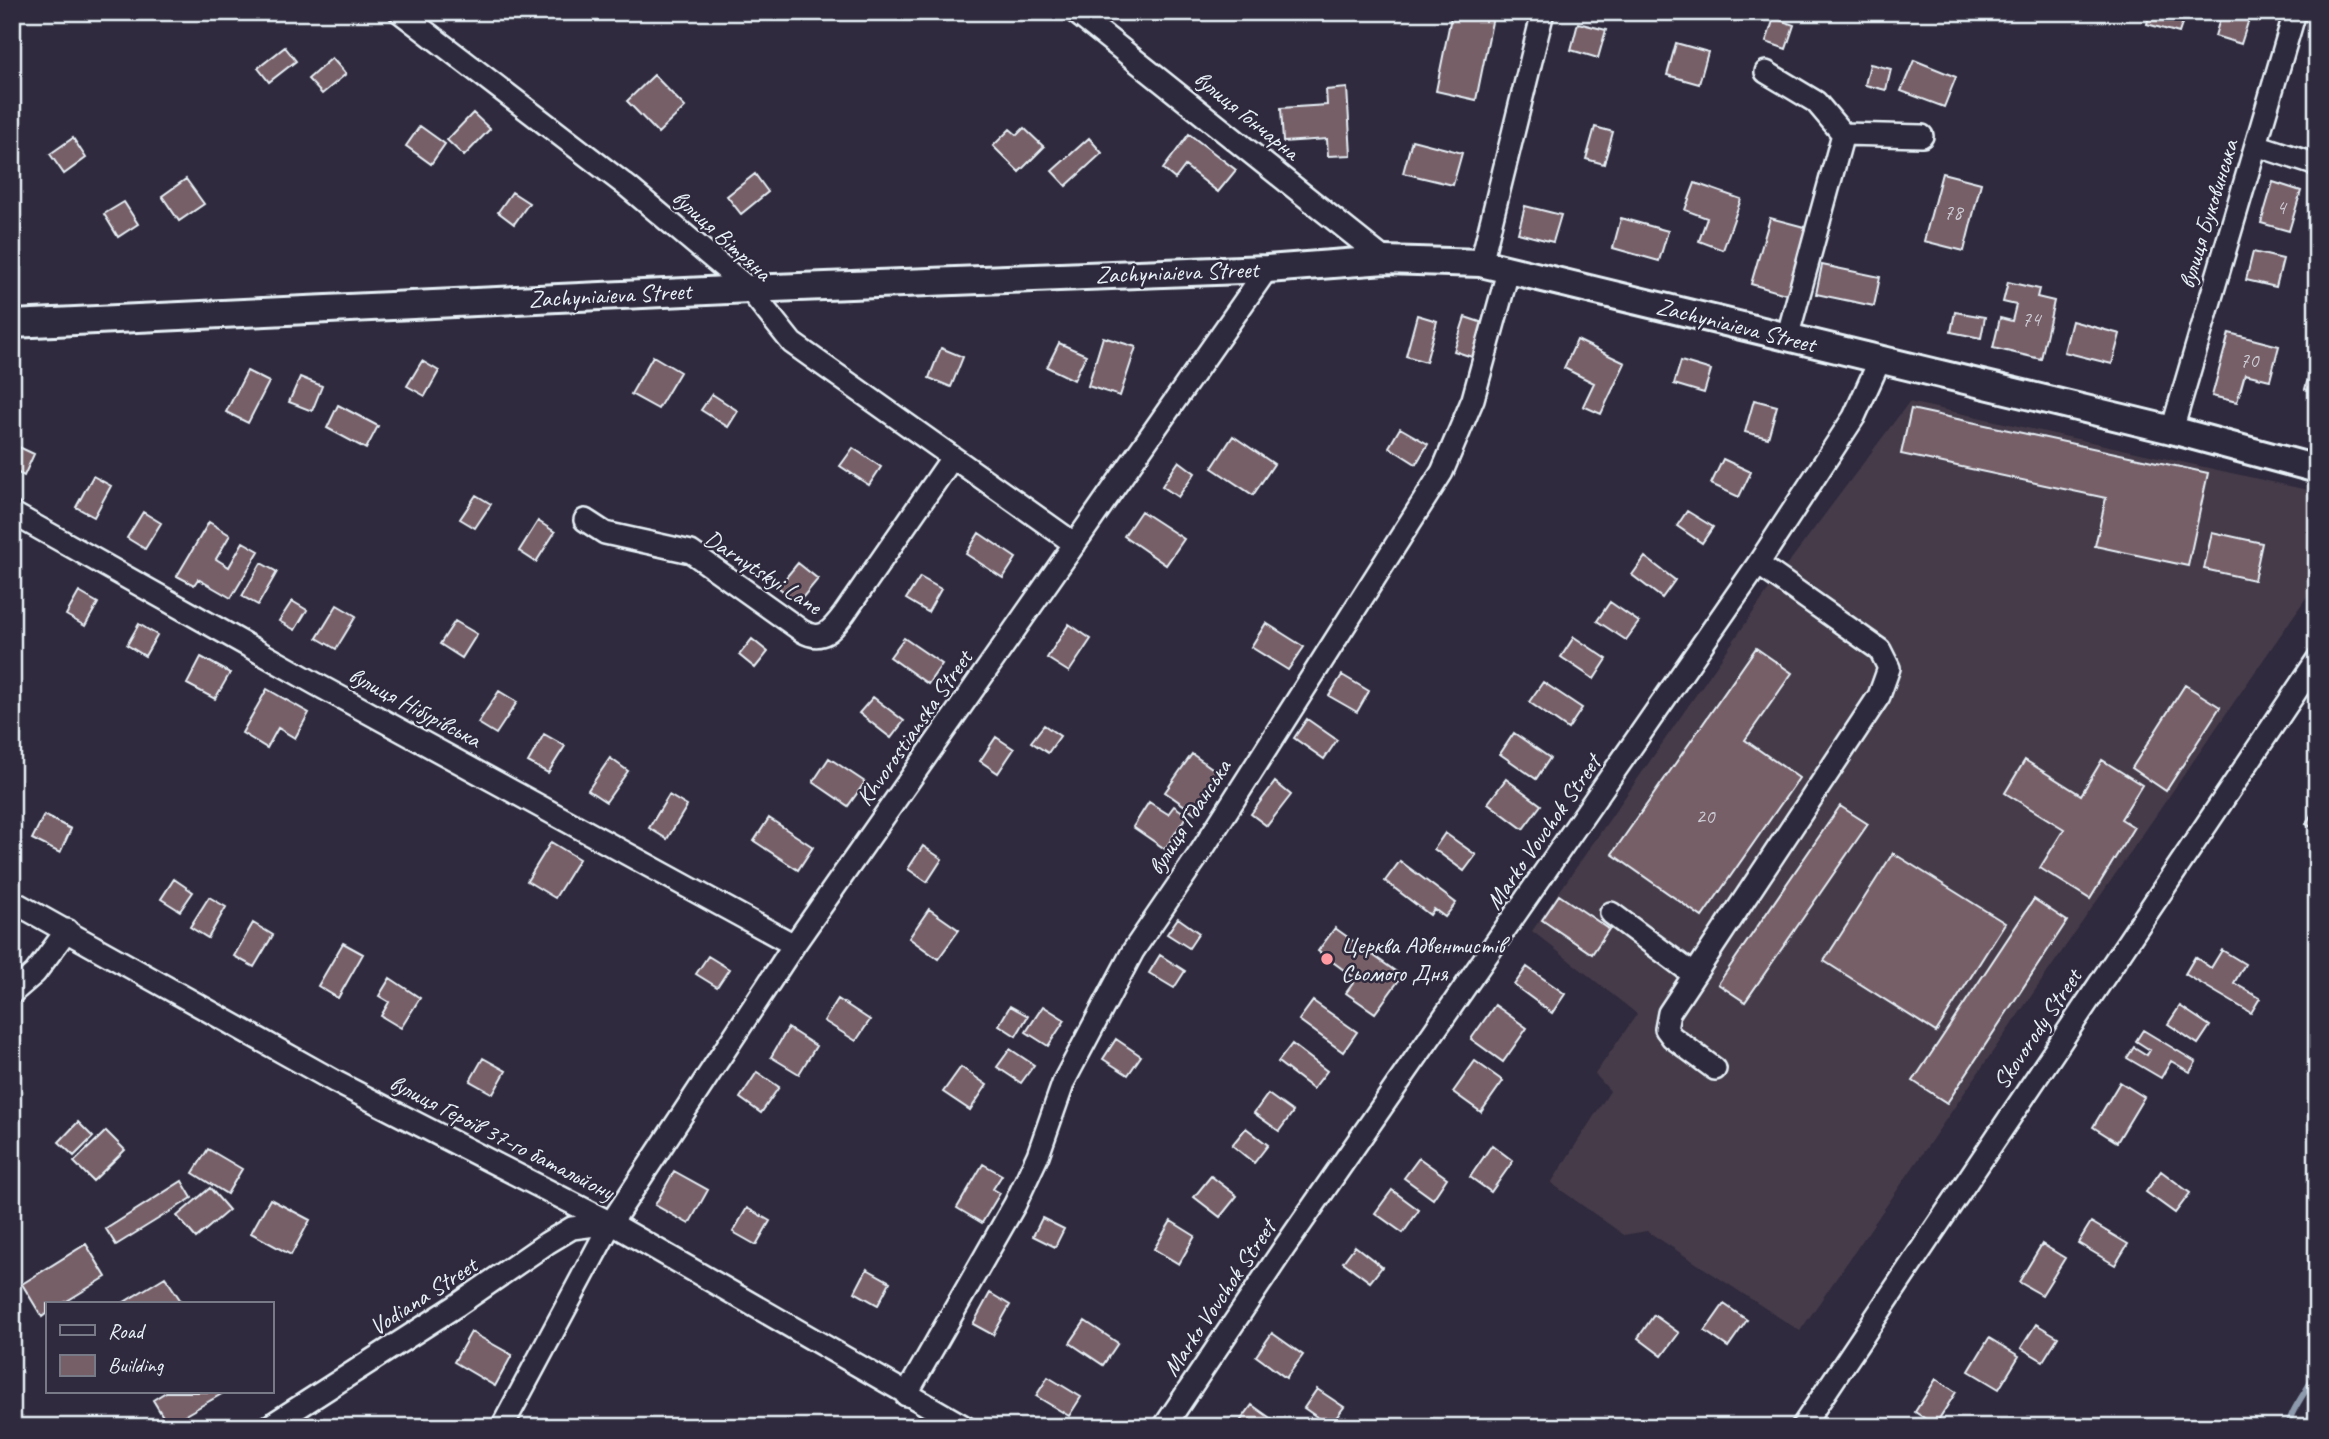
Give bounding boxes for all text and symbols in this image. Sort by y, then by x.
street label: вулиця Гончарна [1188,63,1307,168]
street label: вулиця Буковинська [2171,135,2245,292]
street label: вулиця Вітряна [666,183,779,288]
house number: 4 [2276,194,2288,220]
house number: 78 [1944,199,1965,225]
street label: Zachyniaieva Street [1095,254,1261,290]
street label: Zachyniaieva Street [528,276,694,314]
street label: Zachyniaieva Street [1653,291,1821,360]
house number: 74 [2022,306,2043,332]
house number: 70 [2240,347,2260,373]
street label: Darnytskyi Lane [699,523,829,622]
street label: Khvorostianska Street [849,643,980,812]
street label: вулиця Нібурівська [344,660,487,755]
street label: Marko Vovchok Street [1479,747,1609,915]
street label: вулиця Гданська [1141,753,1238,880]
house number: 20 [1696,803,1716,829]
place label: Церква Адвентистів Сьомого Дня [1341,930,1511,988]
marker: Церква Адвентистів Сьомого Дня [1319,951,1335,967]
street label: Skovorody Street [1986,962,2089,1095]
street label: вулиця Героїв 37-го батальйону [385,1067,621,1207]
street label: Marko Vovchok Street [1156,1212,1284,1382]
street label: Vodiana Street [364,1249,484,1342]
legend [46,1302,273,1394]
text: Road [108,1318,147,1344]
text: Building [108,1352,165,1378]

